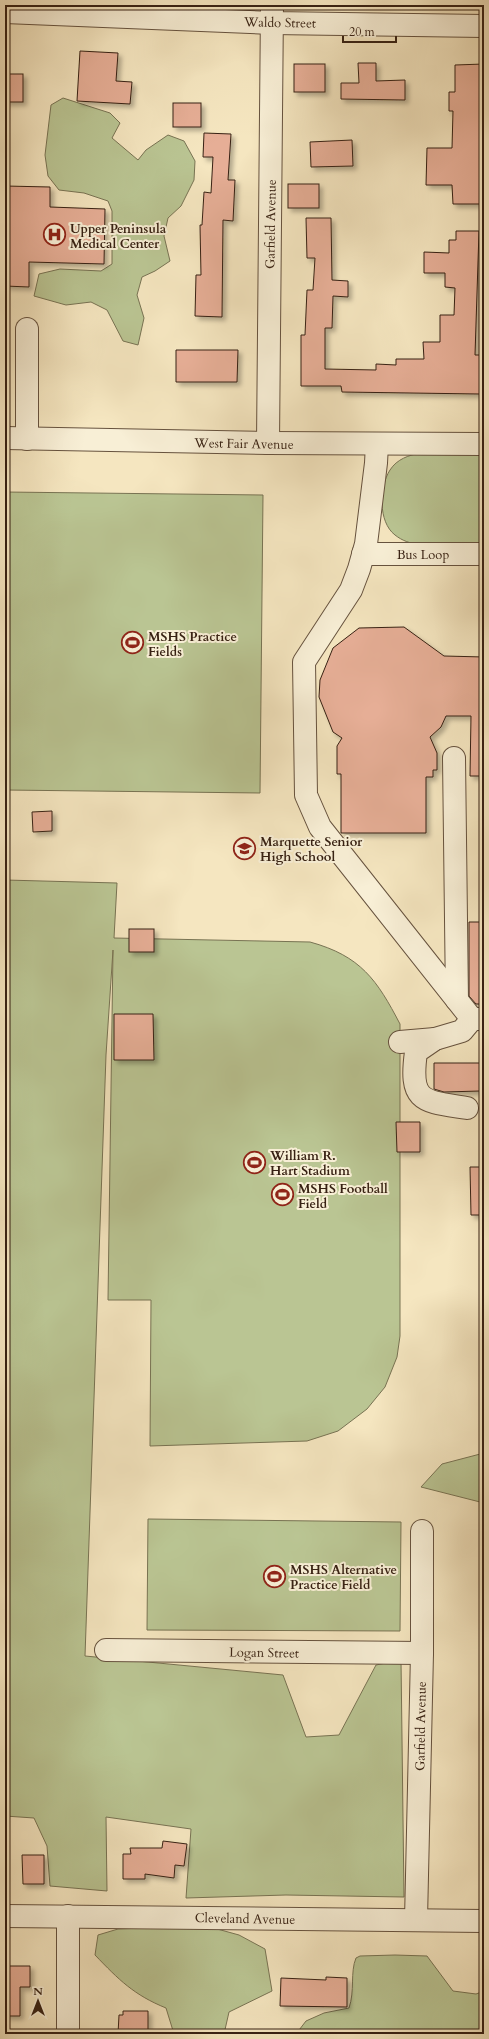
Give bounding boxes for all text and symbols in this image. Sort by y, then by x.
street label: Waldo Street [243,13,316,33]
scale bar [343,18,396,44]
text: 20 m [349,24,376,40]
street label: Garfield Avenue [261,179,281,269]
place label: Upper Peninsula Medical Center [70,220,167,253]
hospital icon: Upper Peninsula Medical Center [42,222,68,248]
street label: West Fair Avenue [193,434,294,454]
street label: Bus Loop [397,546,449,564]
place label: MSHS Practice Fields [148,628,237,661]
sports icon: MSHS Practice Fields [120,630,146,656]
place label: Marquette Senior High School [260,833,363,866]
school or university icon: Marquette Senior High School [231,835,257,861]
place label: William R. Hart Stadium [269,1147,350,1180]
sports icon: William R. Hart Stadium [242,1149,268,1175]
place label: MSHS Football Field [298,1180,388,1213]
sports icon: MSHS Football Field [270,1182,296,1208]
place label: MSHS Alternative Practice Field [290,1561,397,1594]
sports icon: MSHS Alternative Practice Field [261,1563,287,1589]
street label: Logan Street [229,1643,299,1663]
street label: Garfield Avenue [411,1681,431,1771]
street label: Cleveland Avenue [195,1909,295,1929]
north arrow [18,1981,58,2021]
text: N [33,1984,43,1999]

